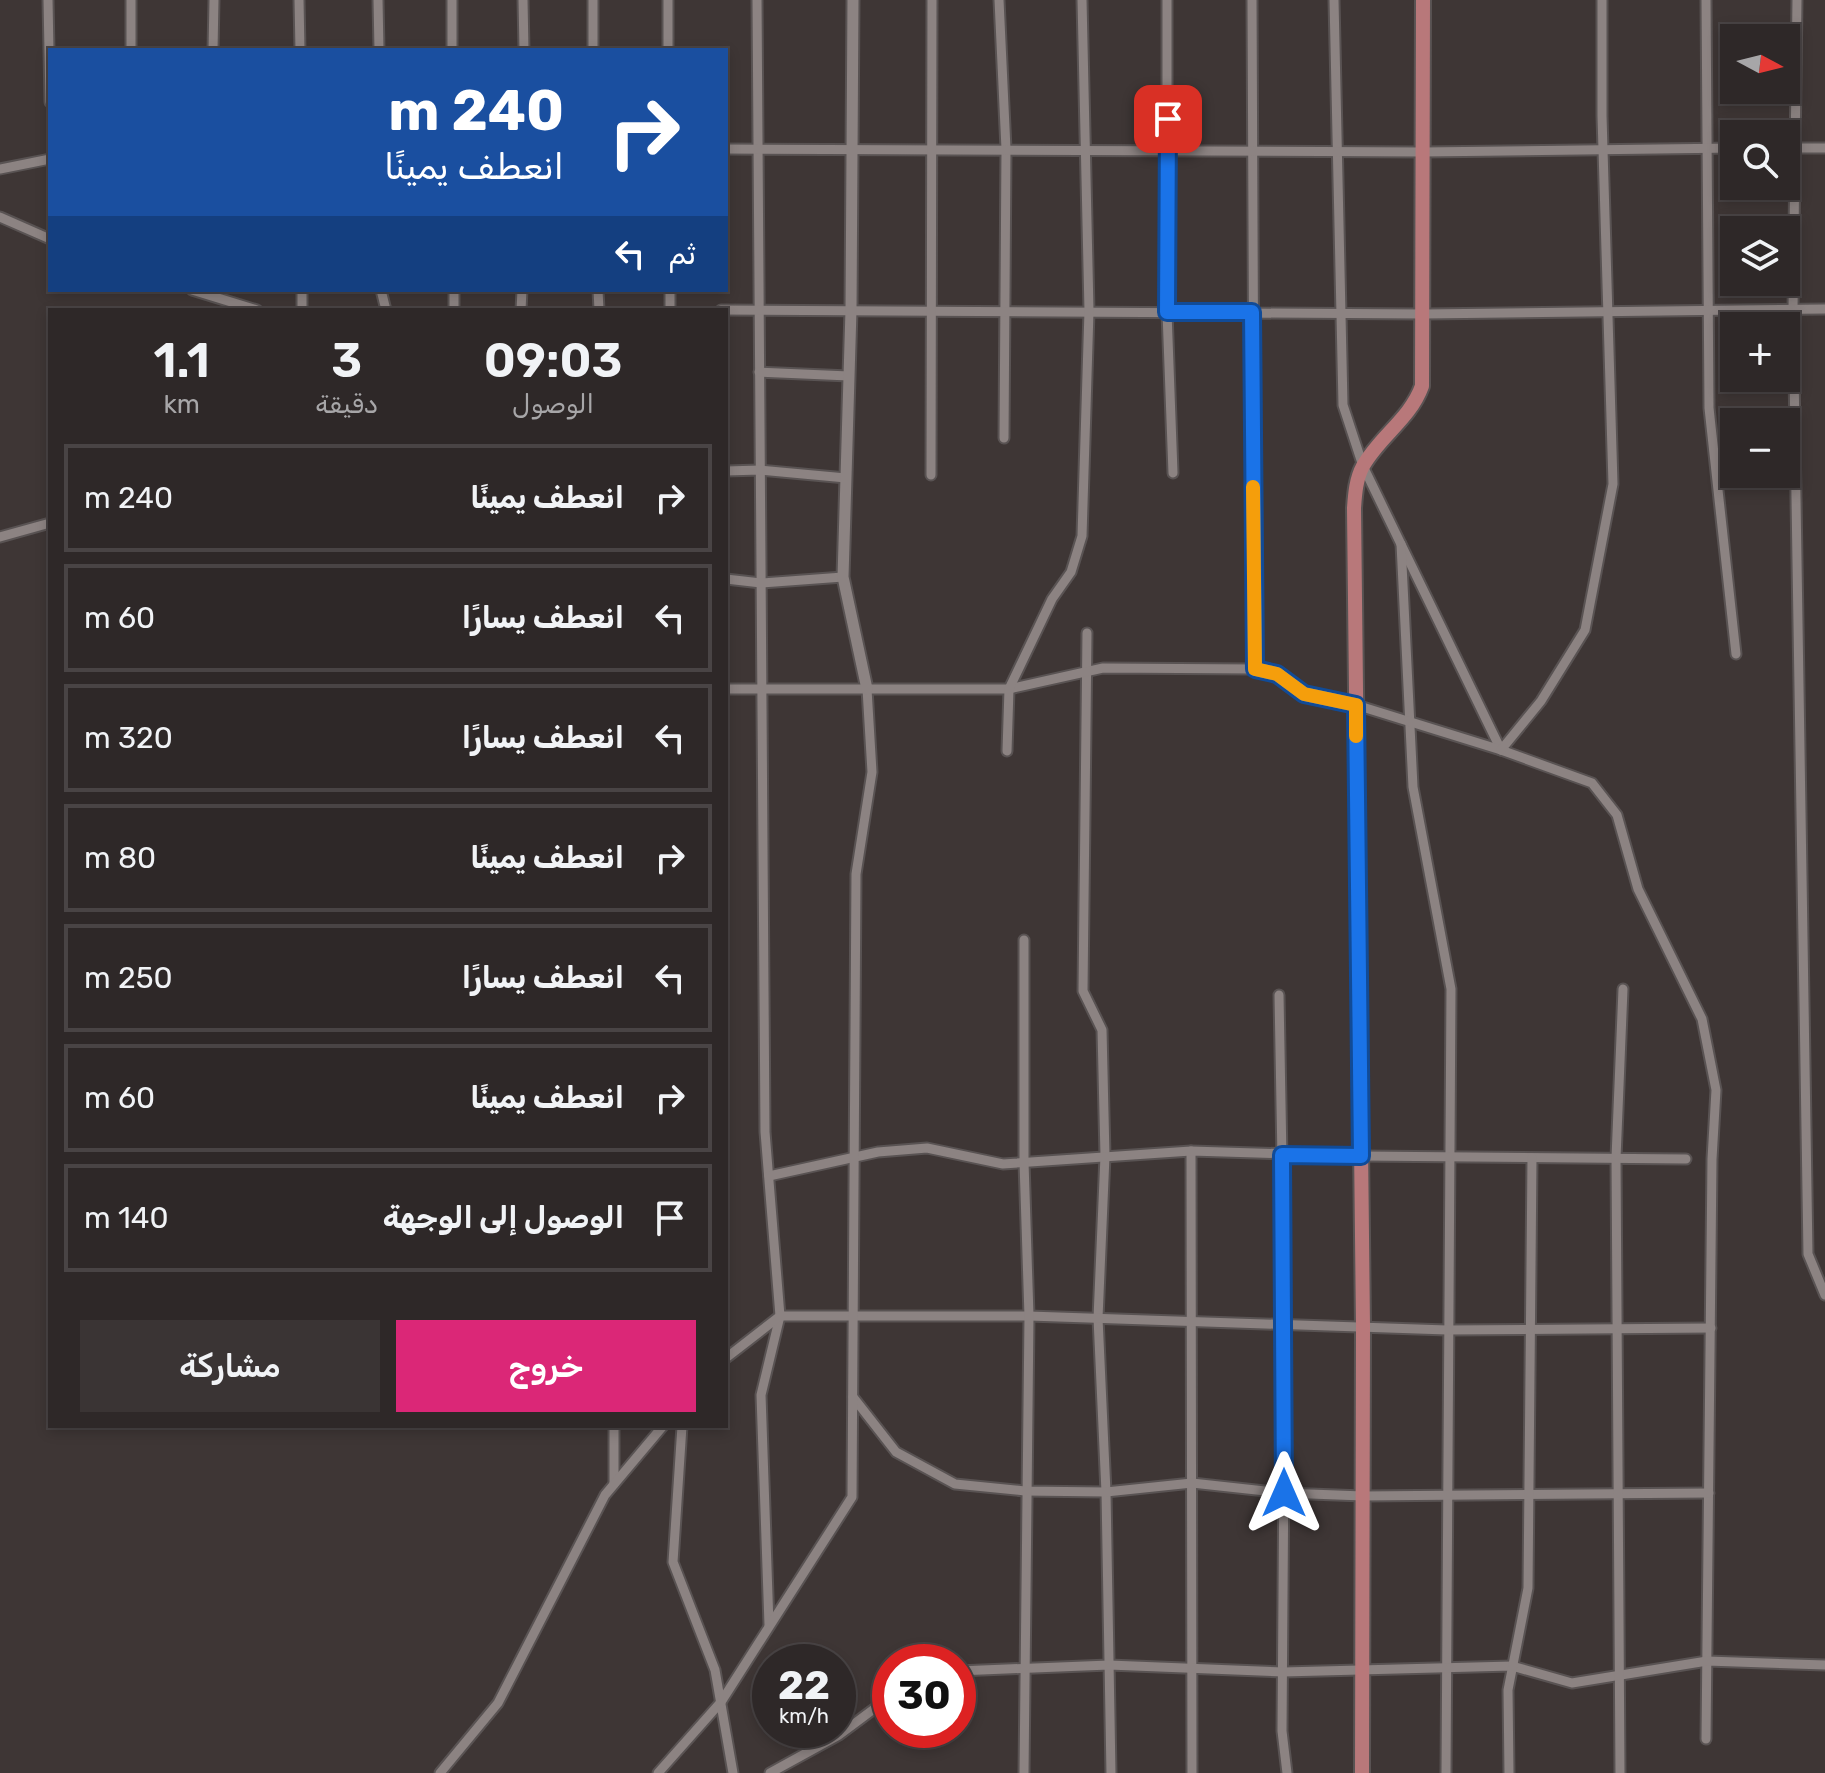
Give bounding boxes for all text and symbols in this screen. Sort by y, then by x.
north arrow [1720,24,1800,104]
map controls [1720,24,1800,488]
text: 240 m [388,78,564,144]
icon: right [592,80,696,184]
pin [1134,85,1202,153]
icon: arrive [1146,97,1190,141]
button: search [1720,120,1800,200]
text: انعطف يمينًا [384,145,564,188]
button: layers [1720,216,1800,296]
icon: left [608,232,652,276]
text: ثم [668,236,696,272]
button: + [1720,312,1800,392]
text: 1.1 [154,332,210,389]
text: 3 [331,332,362,389]
text: 09:03 [484,332,622,389]
text: km [163,389,200,420]
text: دقيقة [315,389,378,420]
text: الوصول [512,389,594,420]
button: − [1720,408,1800,488]
icon: right [648,476,692,520]
text: 240 m [84,480,173,516]
text: انعطف يمينًا [470,480,624,516]
icon: left [648,596,692,640]
text: 60 m [84,600,155,636]
text: انعطف يسارًا [462,600,624,636]
icon: left [648,716,692,760]
text: 320 m [84,720,173,756]
text: انعطف يسارًا [462,720,624,756]
icon: right [648,836,692,880]
text: 80 m [84,840,156,876]
text: انعطف يمينًا [470,840,624,876]
icon: left [648,956,692,1000]
text: 250 m [84,960,173,996]
text: انعطف يسارًا [462,960,624,996]
icon: right [648,1076,692,1120]
text: 60 m [84,1080,155,1116]
text: انعطف يمينًا [470,1080,624,1116]
icon: arrive [648,1196,692,1240]
text: 140 m [84,1200,169,1236]
text: الوصول إلى الوجهة [383,1200,624,1236]
button: مشاركة [80,1320,380,1412]
button: خروج [396,1320,696,1412]
position arrow [1242,1451,1326,1535]
speed limit sign: 30 [872,1644,976,1748]
text: 22 [778,1662,830,1709]
text: km/h [779,1704,829,1728]

